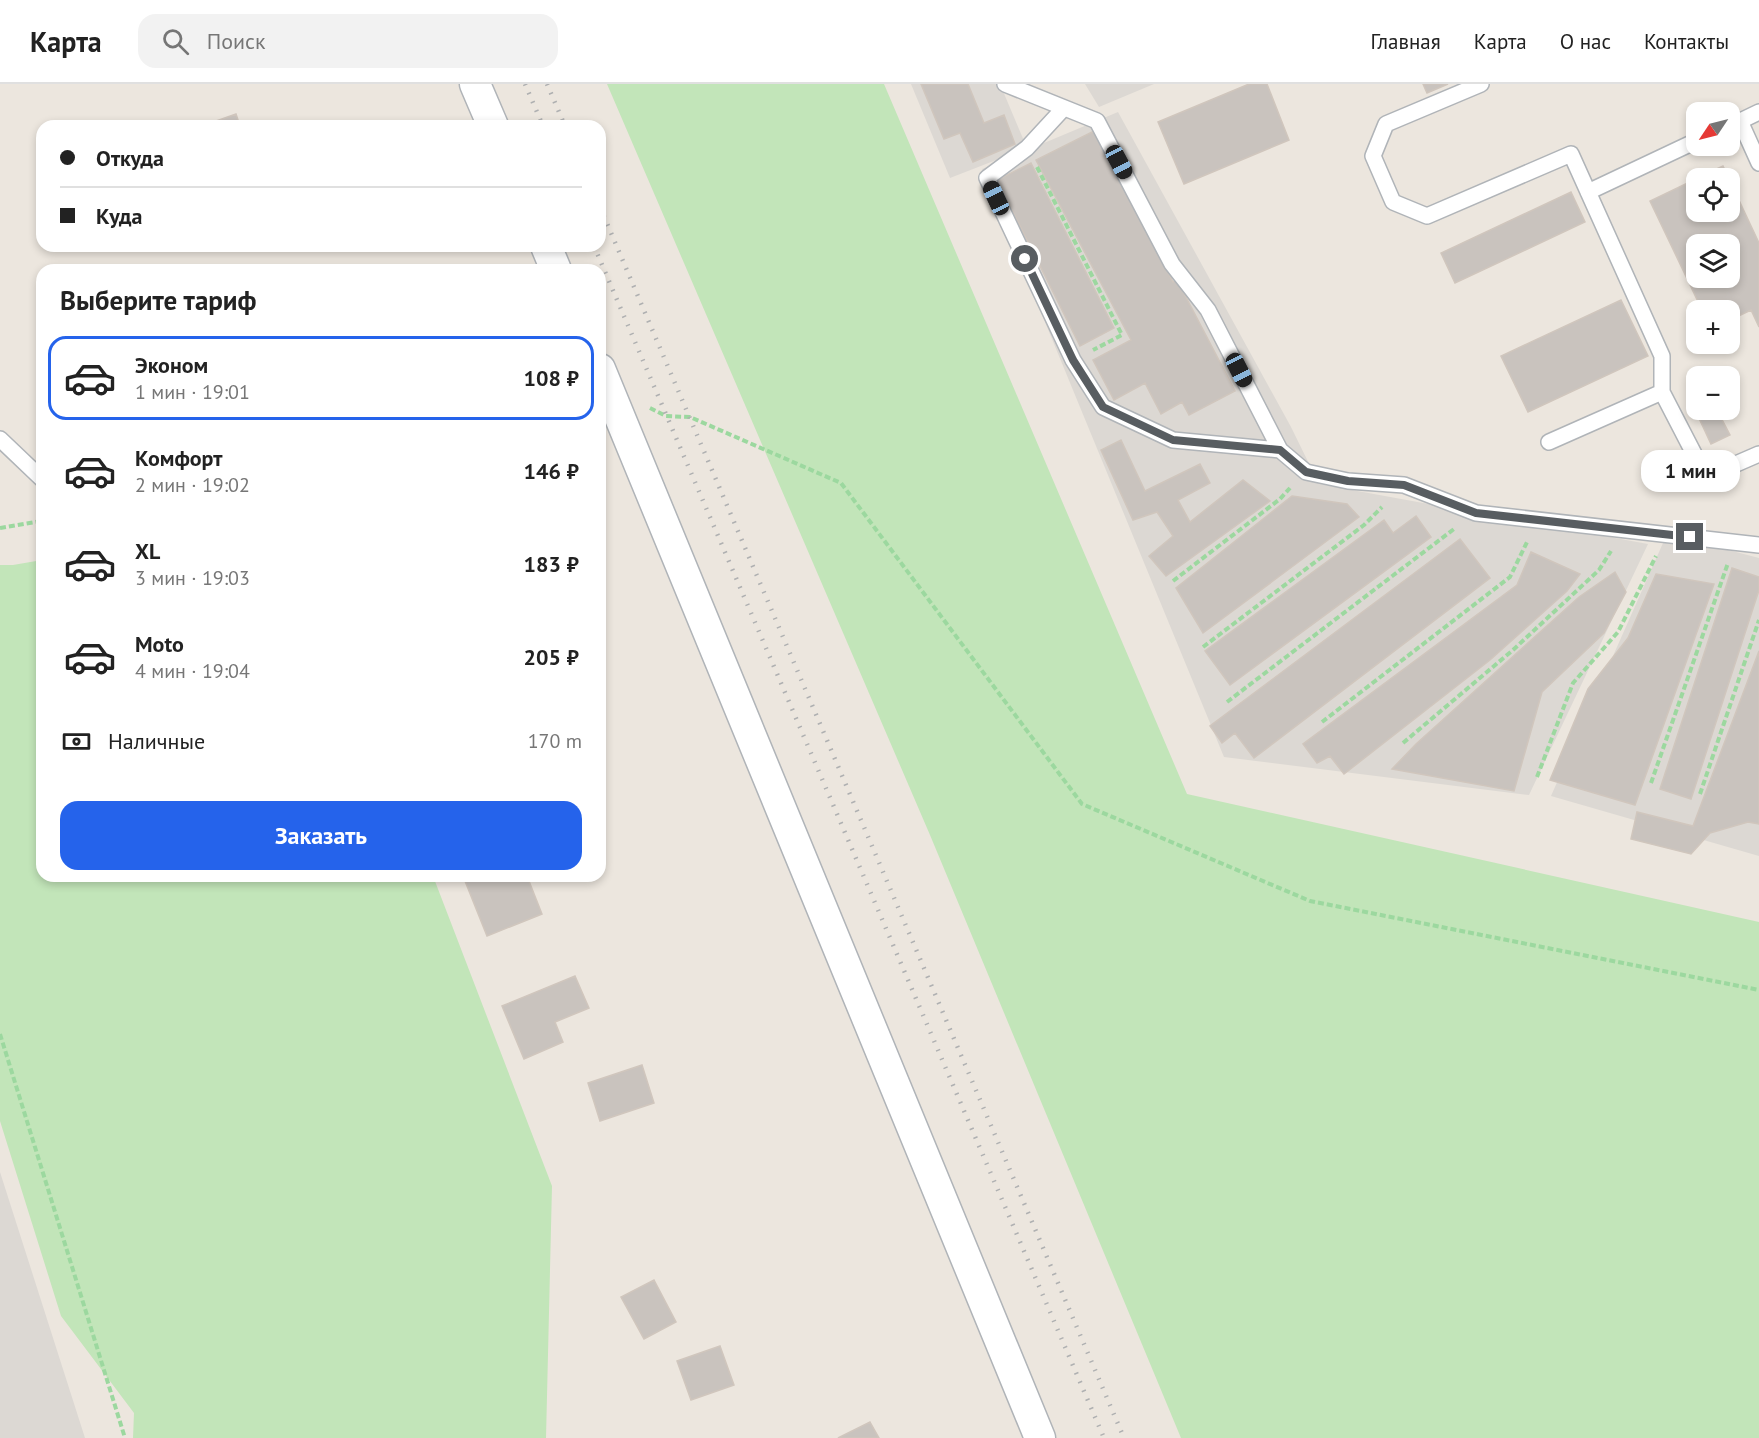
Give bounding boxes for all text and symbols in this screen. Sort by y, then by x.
search box [138,14,558,68]
text: Карта [30,23,102,60]
icon: search [159,25,192,58]
text: Поиск [207,27,266,55]
text: Главная [1370,28,1441,55]
text: Карта [1474,28,1527,55]
text: О нас [1560,28,1611,55]
text: Контакты [1644,28,1729,55]
north arrow [1686,102,1740,156]
map controls [1686,102,1740,420]
car [1103,142,1135,182]
text: Откуда [96,144,164,172]
button: locate [1686,168,1740,222]
car [980,178,1012,218]
text: Куда [96,202,143,230]
button: layers [1686,234,1740,288]
route start [1011,245,1038,272]
text: Выберите тариф [60,283,256,317]
button: + [1686,300,1740,354]
car [1223,350,1255,390]
icon: car [63,351,117,405]
text: Эконом [135,351,208,379]
text: 108 ₽ [524,364,579,392]
button: − [1686,366,1740,420]
text: 1 мин · 19:01 [135,379,250,405]
icon: car [63,444,117,498]
text: Комфорт [135,444,223,472]
callout: 1 мин [1640,450,1740,492]
text: 146 ₽ [524,457,579,485]
text: 1 мин [1665,458,1716,484]
text: 2 мин · 19:02 [135,472,250,498]
route end [1676,523,1703,550]
icon: car [63,537,117,591]
text: XL [135,537,160,565]
text: 183 ₽ [524,550,579,578]
text: 3 мин · 19:03 [135,565,250,591]
icon: car [63,630,117,684]
text: Moto [135,630,184,658]
text: 205 ₽ [524,643,579,671]
text: 4 мин · 19:04 [135,658,250,684]
icon: cash [60,725,93,758]
text: Наличные [108,727,205,755]
text: 170 m [528,728,582,754]
button: Заказать [60,801,582,870]

